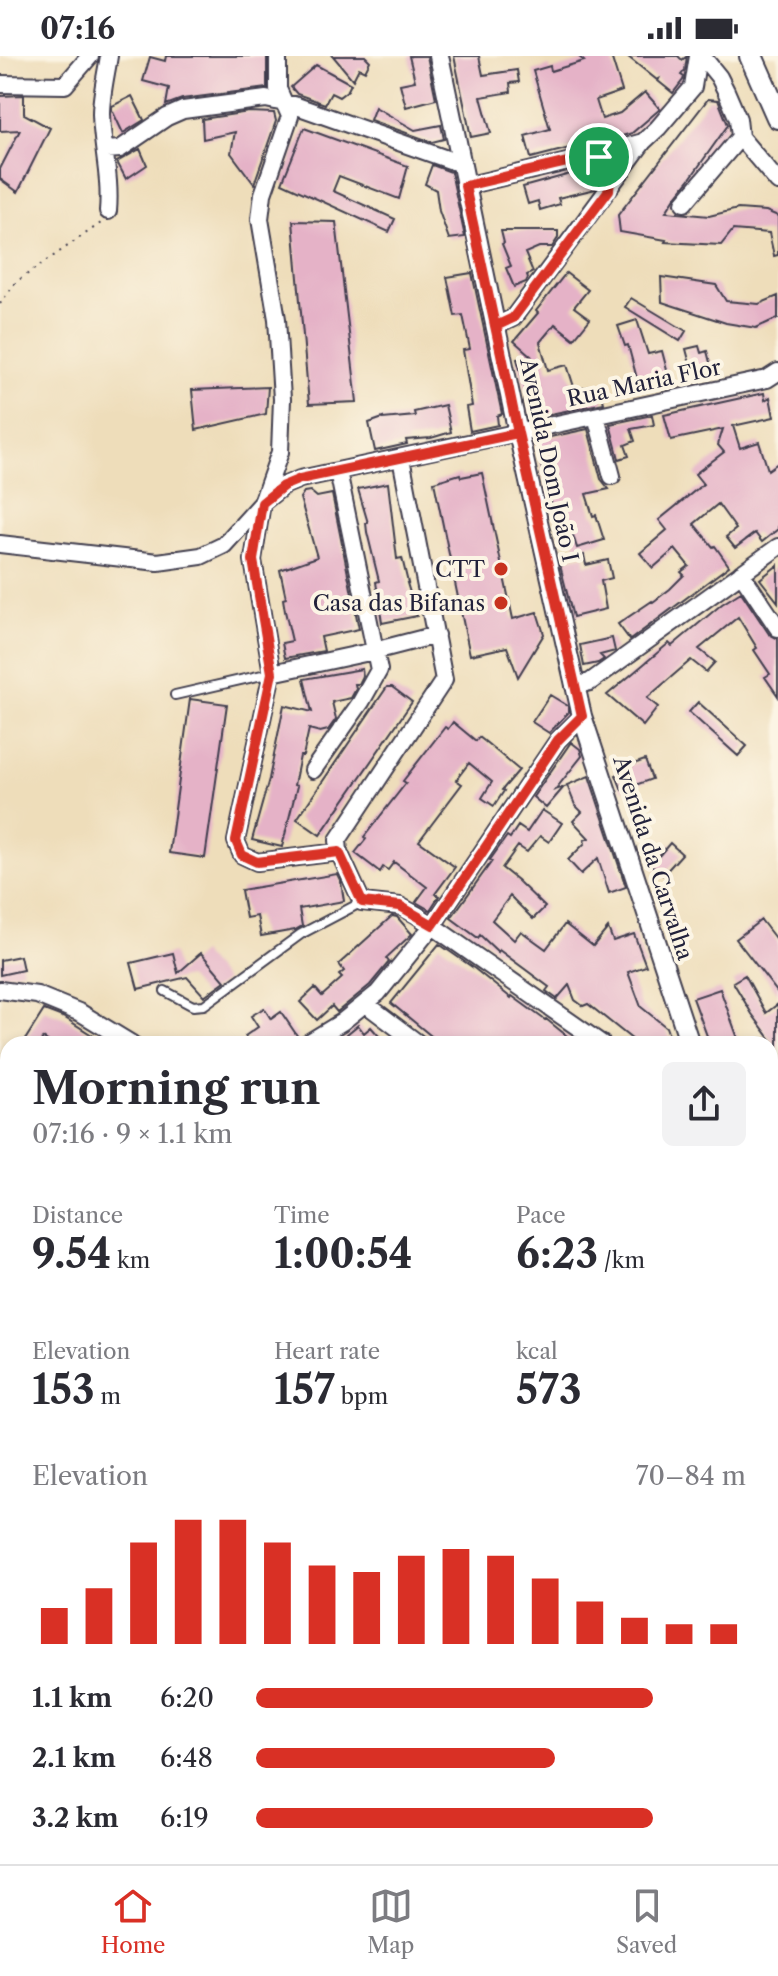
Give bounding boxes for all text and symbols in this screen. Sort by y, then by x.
text: 07:16 [40,10,115,47]
pin [565,123,633,191]
icon: arrive [577,135,621,179]
street label: Rua Maria Flor [564,353,724,413]
street label: Avenida Dom João I [514,355,584,564]
place label: CTT [435,556,486,583]
marker: CTT [492,560,510,578]
place label: Casa das Bifanas [313,590,485,617]
marker: Casa das Bifanas [492,594,510,612]
street label: Avenida da Carvalha [607,752,699,964]
text: Morning run [32,1061,321,1115]
button: share [662,1062,746,1146]
text: 07:16 · 9 × 1.1 km [32,1118,232,1150]
text: Distance [32,1202,123,1229]
text: Time [274,1202,330,1229]
text: Pace [516,1202,566,1229]
text: 9.54 [32,1229,111,1278]
text: 1:00:54 [274,1229,413,1278]
text: 6:23 [516,1229,598,1278]
text: km [111,1247,150,1274]
text: /km [598,1247,645,1274]
text: Elevation [32,1338,130,1365]
text: Heart rate [274,1338,380,1365]
text: kcal [516,1338,558,1365]
text: 153 [32,1365,95,1414]
text: 157 [274,1365,335,1414]
text: 573 [516,1365,582,1414]
text: m [95,1383,121,1410]
text: bpm [335,1383,388,1410]
text: Elevation [32,1460,148,1492]
text: 70–84 m [636,1460,746,1492]
text: 1.1 km [32,1682,112,1714]
text: 6:20 [160,1682,214,1714]
text: 2.1 km [32,1742,116,1774]
text: 6:48 [160,1742,213,1774]
text: 3.2 km [32,1802,119,1834]
text: 6:19 [160,1802,209,1834]
tab: Home [101,1884,165,1959]
tab: Map [367,1884,414,1959]
tab: Saved [616,1884,677,1959]

